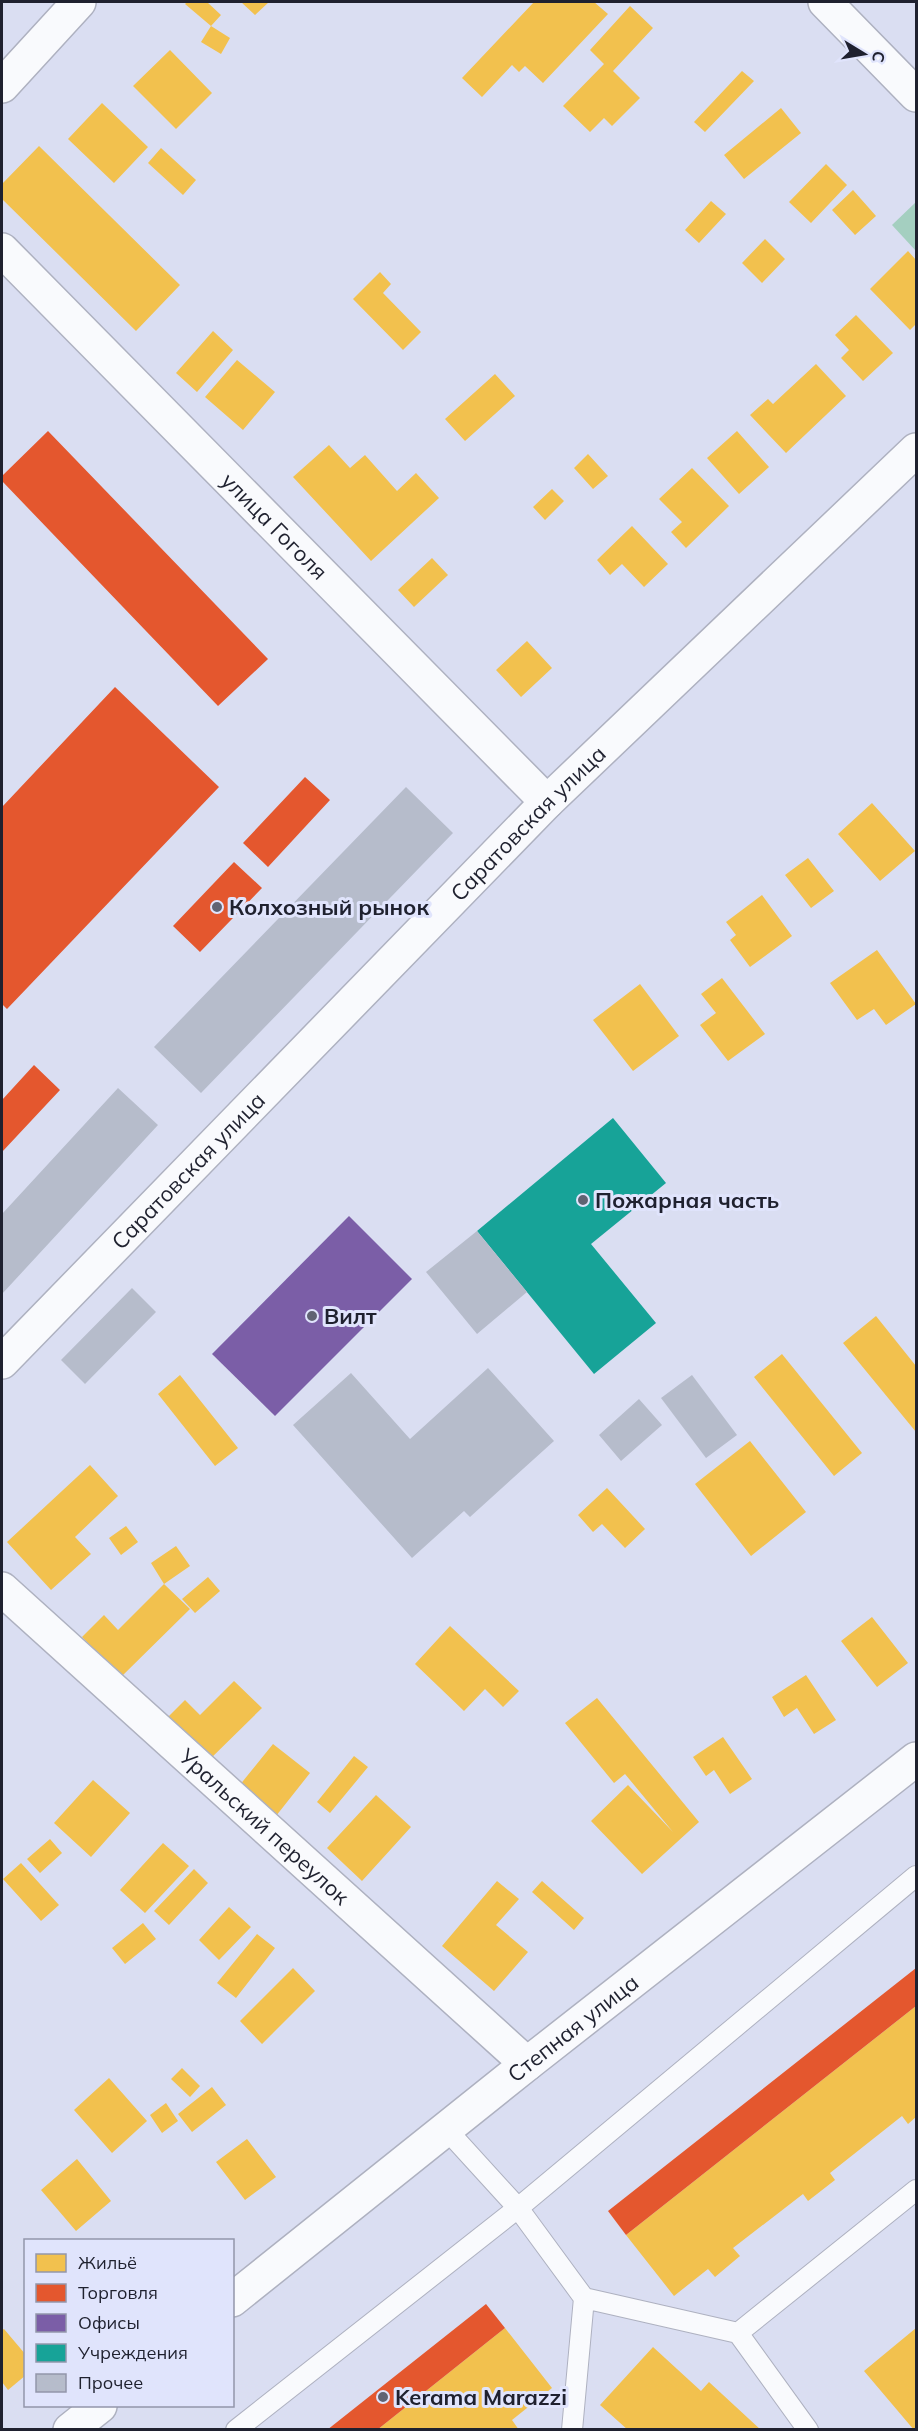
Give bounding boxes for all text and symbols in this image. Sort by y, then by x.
north arrow [834,24,894,84]
text: С [868,50,890,64]
street label: улица Гоголя [216,467,334,586]
street label: Саратовская улица [444,740,612,907]
place label: Колхозный рынок [229,893,429,921]
marker: Колхозный рынок [210,900,224,914]
street label: Саратовская улица [105,1086,271,1255]
place label: Пожарная часть [595,1186,779,1214]
marker: Пожарная часть [576,1193,590,1207]
place label: Вилт [324,1302,377,1330]
marker: Вилт [305,1309,319,1323]
street label: Уральский переулок [173,1742,356,1911]
street label: Степная улица [502,1968,644,2088]
legend [24,2239,234,2407]
text: Жильё [78,2251,137,2274]
text: Торговля [78,2281,158,2304]
text: Офисы [78,2311,140,2334]
text: Учреждения [77,2341,188,2364]
text: Прочее [78,2371,143,2394]
place label: Kerama Marazzi [395,2383,567,2411]
marker: Kerama Marazzi [376,2390,390,2404]

